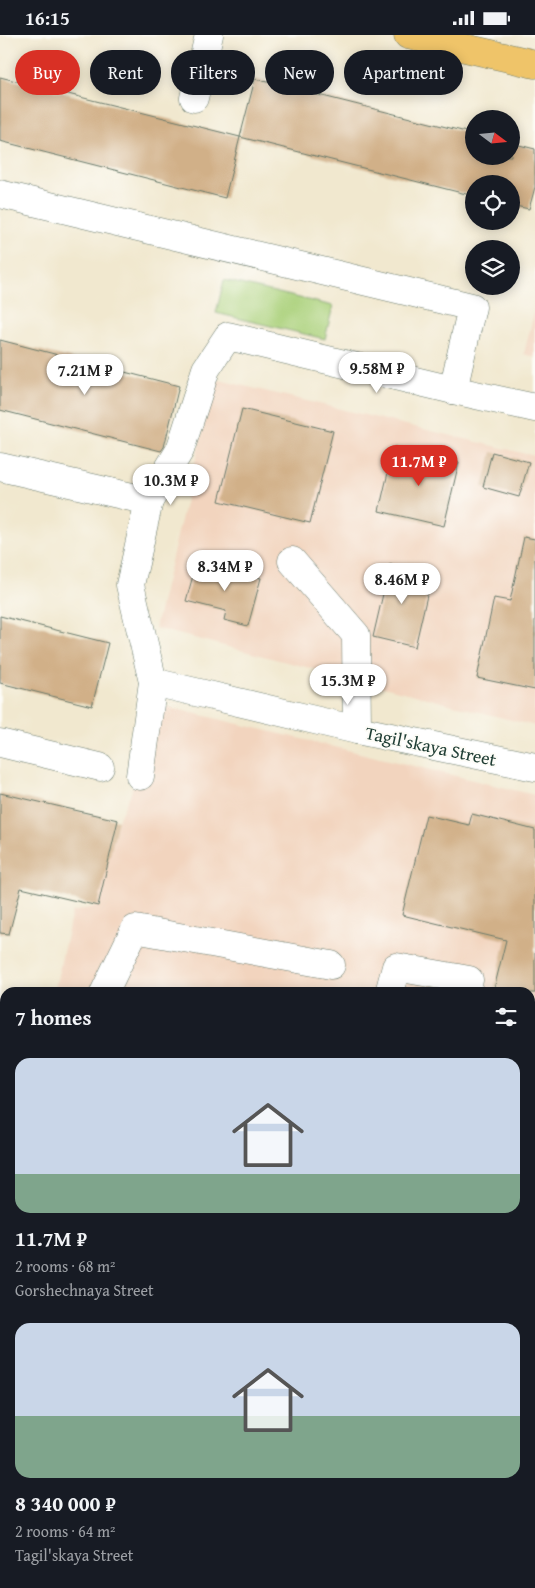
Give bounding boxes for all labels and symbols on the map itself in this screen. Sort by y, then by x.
north arrow [465,110,520,165]
pin: 9.58M ₽ [331,351,423,394]
pin: 7.21M ₽ [39,353,131,396]
pin: 11.7M ₽ [373,445,465,487]
pin: 10.3M ₽ [125,463,217,506]
pin: 8.34M ₽ [179,549,271,592]
pin: 8.46M ₽ [356,563,448,605]
pin: 15.3M ₽ [302,663,394,706]
street label: Tagil'skaya Street [363,719,500,773]

